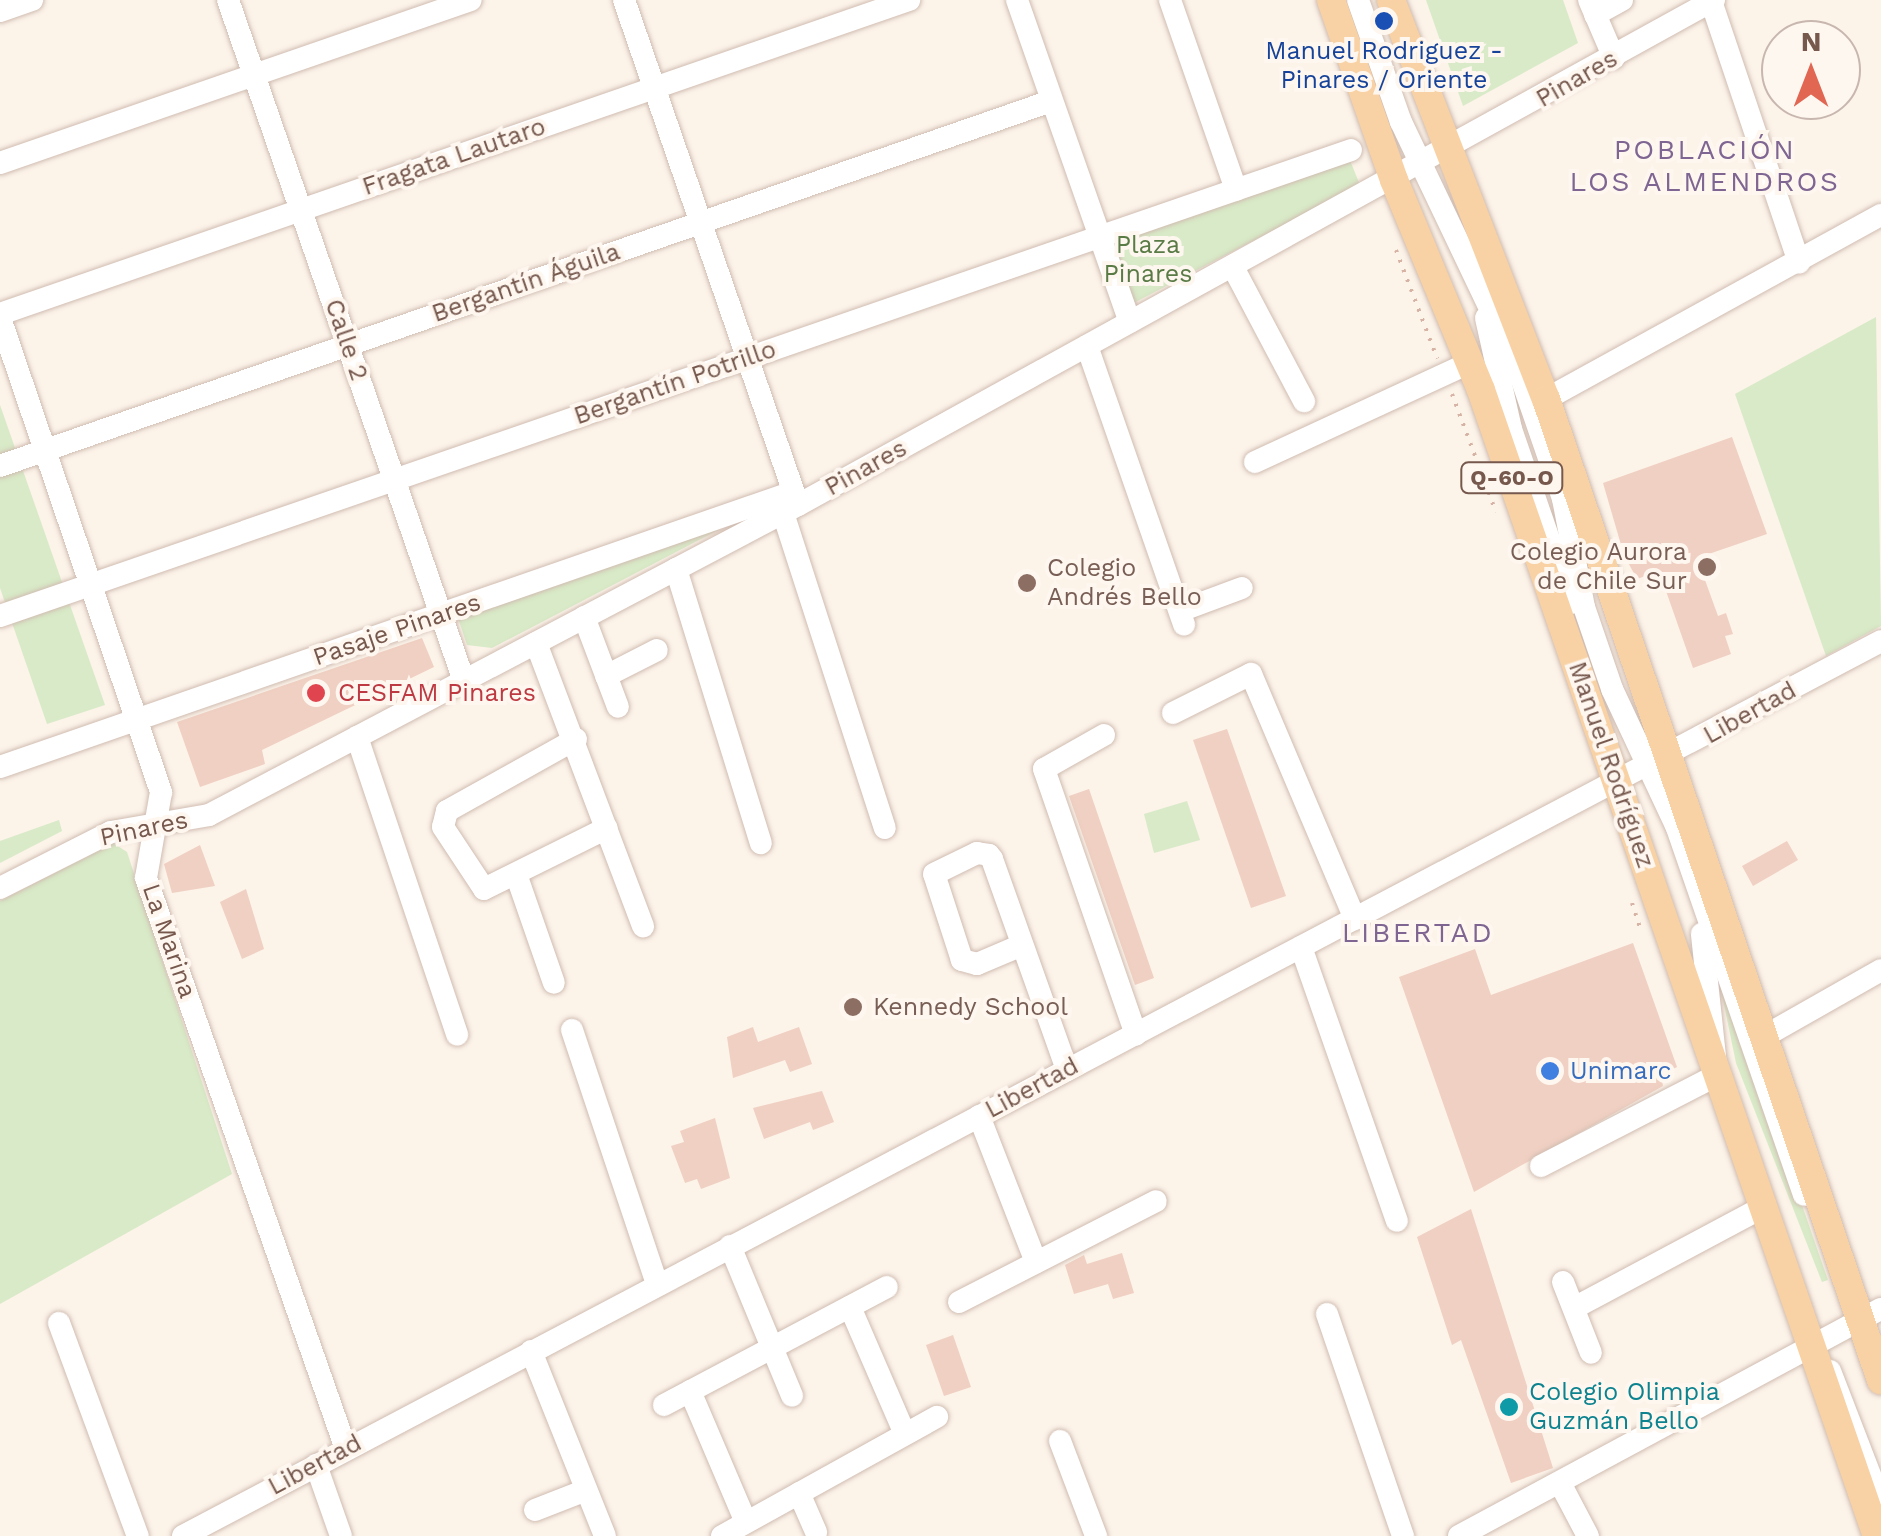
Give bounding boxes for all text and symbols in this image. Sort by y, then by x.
marker: Manuel Rodriguez - Pinares / Oriente [1373,10,1395,32]
north arrow [1761,20,1861,120]
text: N [1801,25,1821,58]
place label: Manuel Rodriguez - Pinares / Oriente [1265,37,1503,96]
street label: Pinares [1531,44,1623,114]
street label: Fragata Lautaro [358,112,550,202]
district label: POBLACIÓN LOS ALMENDROS [1569,133,1841,199]
park label: Plaza Pinares [1104,231,1192,290]
street label: Bergantín Águila [428,237,624,329]
street label: Calle 2 [318,295,374,385]
street label: Bergantín Potrillo [570,334,780,432]
street label: Pinares [820,433,912,503]
road number: Q-60-O [1460,461,1564,495]
place label: Colegio Aurora de Chile Sur [1509,538,1687,597]
place label: Colegio Andrés Bello [1047,554,1202,613]
marker: Colegio Aurora de Chile Sur [1696,556,1718,578]
marker: Colegio Andrés Bello [1016,572,1038,594]
street label: Pasaje Pinares [309,587,485,673]
street label: Manuel Rodríguez [1561,657,1661,873]
street label: Libertad [1698,675,1802,751]
place label: CESFAM Pinares [338,678,536,708]
marker: CESFAM Pinares [303,680,329,706]
street label: Pinares [97,805,191,853]
street label: La Marina [135,880,203,1002]
district label: LIBERTAD [1342,916,1494,950]
place label: Kennedy School [873,992,1068,1022]
marker: Kennedy School [842,996,864,1018]
street label: Libertad [980,1051,1084,1125]
place label: Unimarc [1570,1056,1671,1086]
marker: Unimarc [1539,1060,1561,1082]
place label: Colegio Olimpia Guzmán Bello [1529,1378,1720,1437]
marker: Colegio Olimpia Guzmán Bello [1498,1396,1520,1418]
street label: Libertad [263,1428,367,1502]

